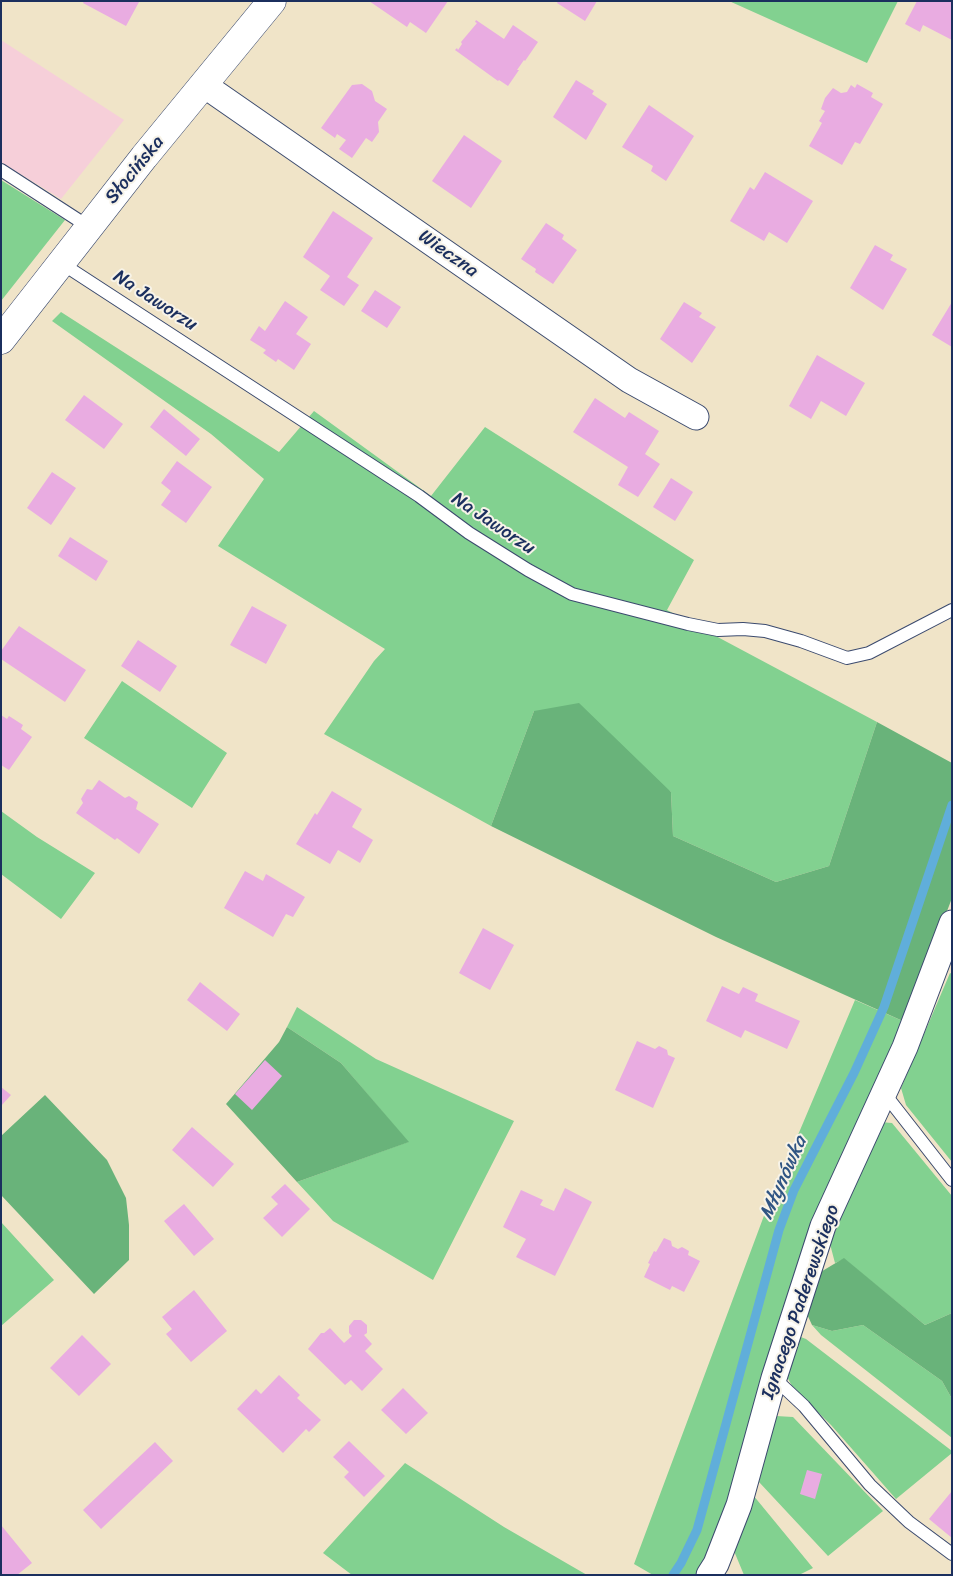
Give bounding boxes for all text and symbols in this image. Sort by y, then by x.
street label: Słocińska [101,131,169,209]
street label: Wieczna [414,225,482,283]
street label: Na Jaworzu [109,265,201,337]
street label: Na Jaworzu [447,488,539,560]
water label: Młynówka [755,1133,813,1223]
street label: Ignacego Paderewskiego [757,1202,845,1402]

